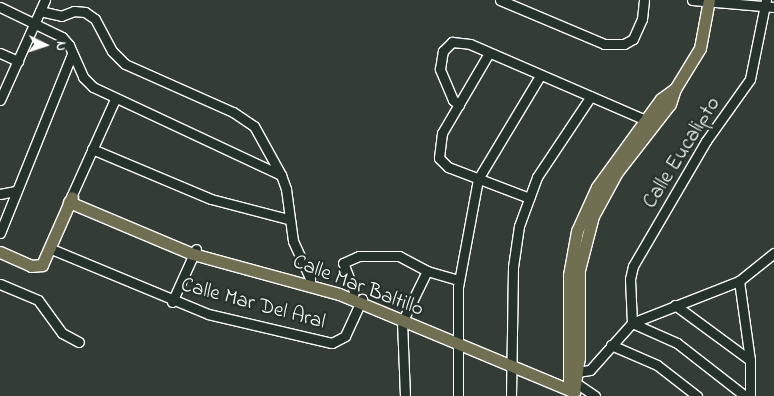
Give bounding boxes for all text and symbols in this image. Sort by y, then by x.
north arrow [20,20,70,70]
text: N [50,41,71,52]
street label: Calle Eucalipto [638,93,726,213]
street label: Calle Mar Baltillo [289,249,427,323]
street label: Calle Mar Del Aral [178,273,328,335]

